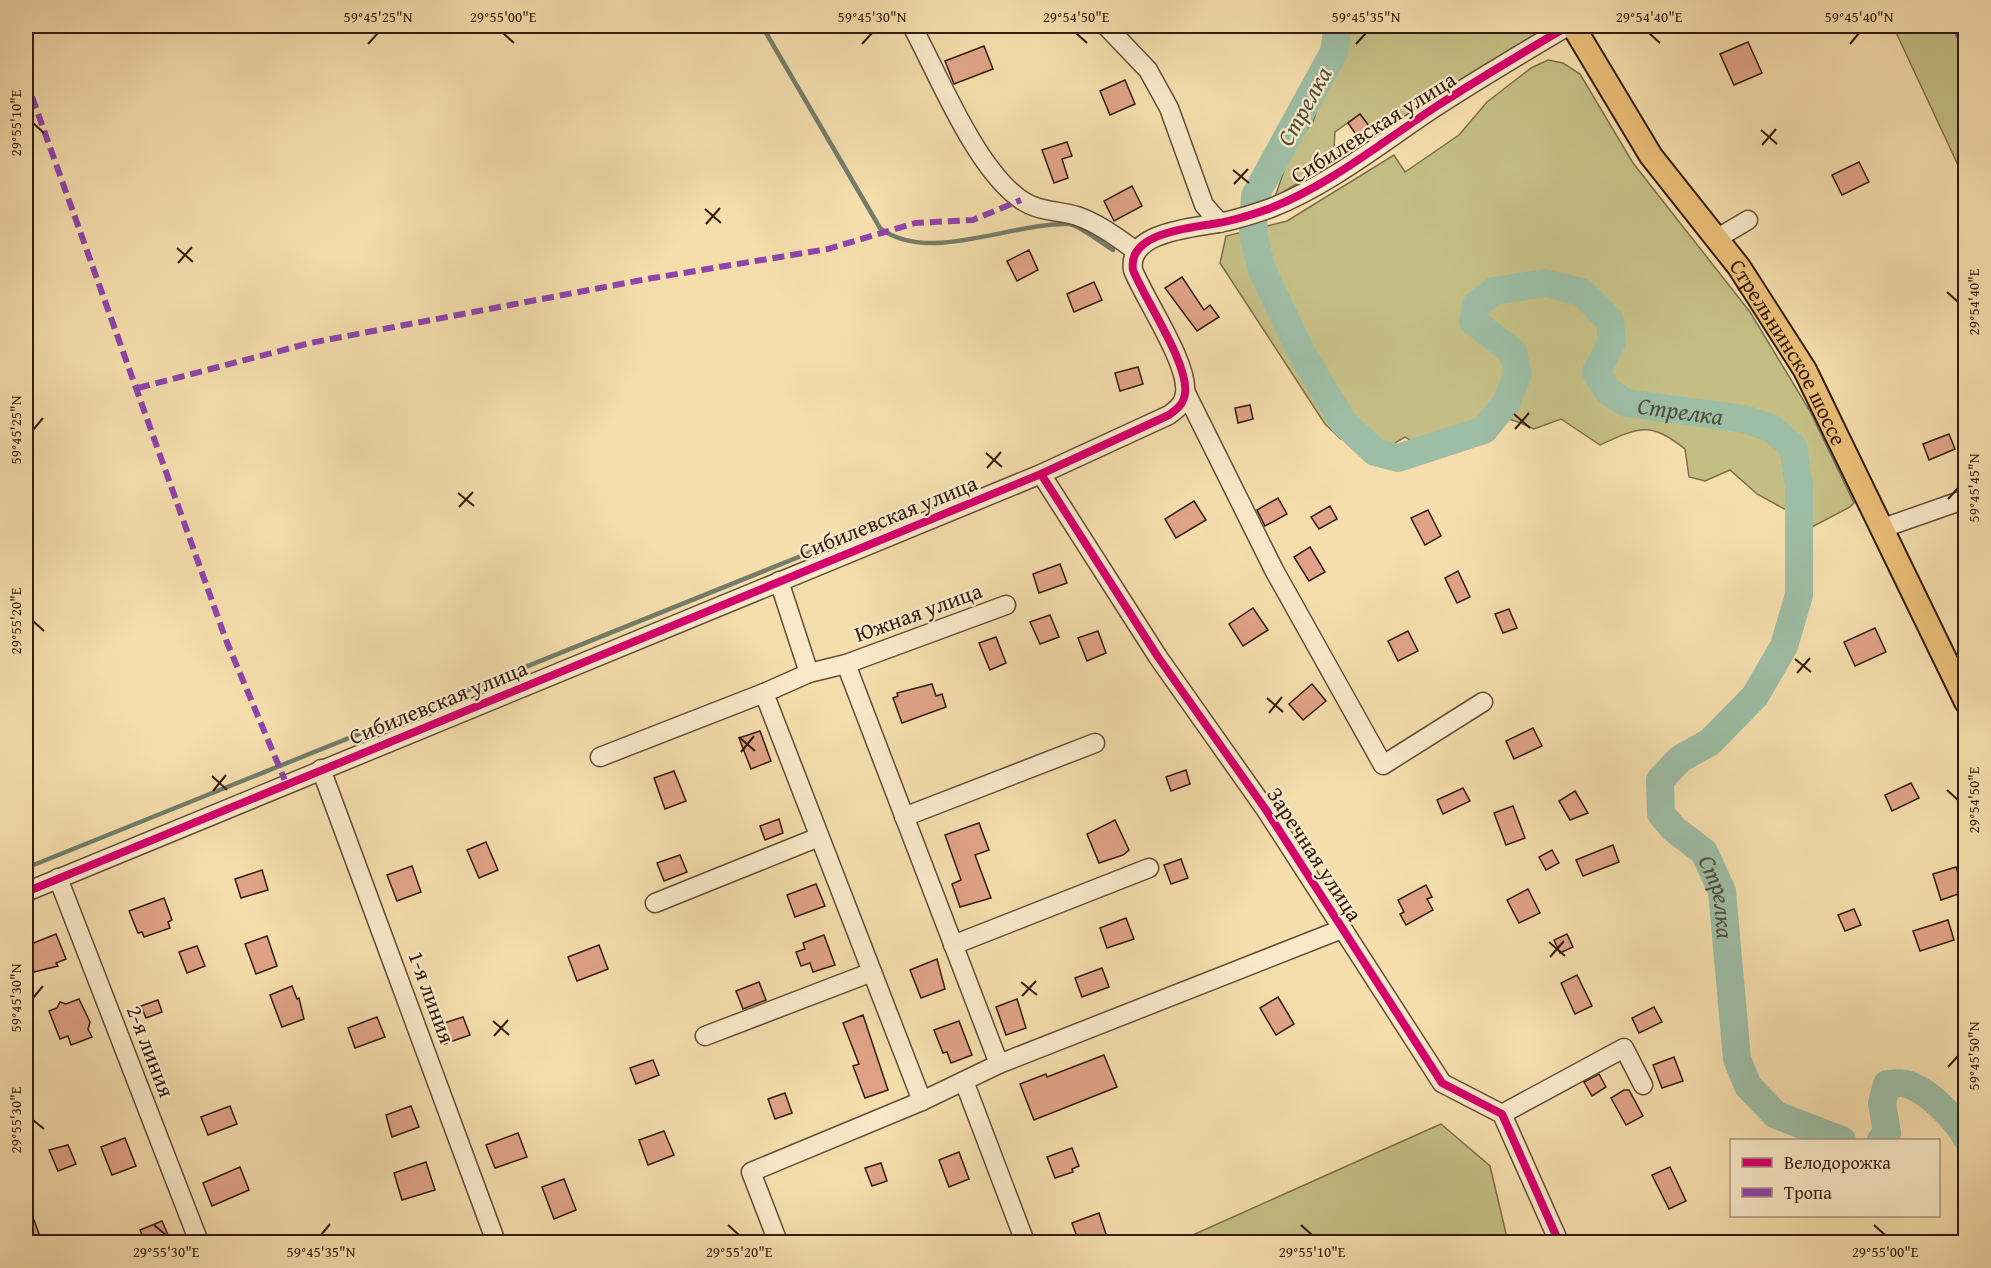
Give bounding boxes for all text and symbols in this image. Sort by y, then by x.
text: 59°45'25"N [344,6,413,27]
text: 29°55'00"E [470,6,537,27]
text: 59°45'30"N [838,6,907,27]
text: 29°54'50"E [1043,6,1110,27]
text: 59°45'35"N [1332,6,1401,27]
text: 29°54'40"E [1616,6,1683,27]
text: 59°45'40"N [1825,6,1894,27]
water label: Стрелка [1268,60,1340,152]
street label: Сибилевская улица [1284,63,1462,191]
text: 29°55'10"E [5,89,26,156]
street label: Стрельнинское шоссе [1722,252,1855,451]
text: 29°54'40"E [1963,268,1984,335]
water label: Стрелка [1636,387,1726,434]
text: 59°45'25"N [5,395,26,464]
text: 59°45'45"N [1963,453,1984,522]
street label: Сибилевская улица [794,466,982,567]
street label: Южная улица [850,574,987,650]
text: 29°55'20"E [5,587,26,654]
street label: Сибилевская улица [344,651,532,752]
text: 29°54'50"E [1963,766,1984,833]
street label: Заречная улица [1260,781,1371,928]
water label: Стрелка [1690,849,1744,940]
street label: 1-я линия [400,946,464,1048]
text: 59°45'30"N [5,963,26,1032]
street label: 2-я линия [119,1000,183,1102]
text: 59°45'50"N [1963,1021,1984,1090]
text: 29°55'30"E [5,1086,26,1153]
legend [1730,1139,1940,1217]
text: Велодорожка [1784,1149,1891,1176]
text: Тропа [1784,1179,1832,1206]
text: 29°55'30"E [133,1241,200,1262]
text: 59°45'35"N [287,1241,356,1262]
text: 29°55'20"E [706,1241,773,1262]
text: 29°55'10"E [1279,1241,1346,1262]
text: 29°55'00"E [1852,1241,1919,1262]

